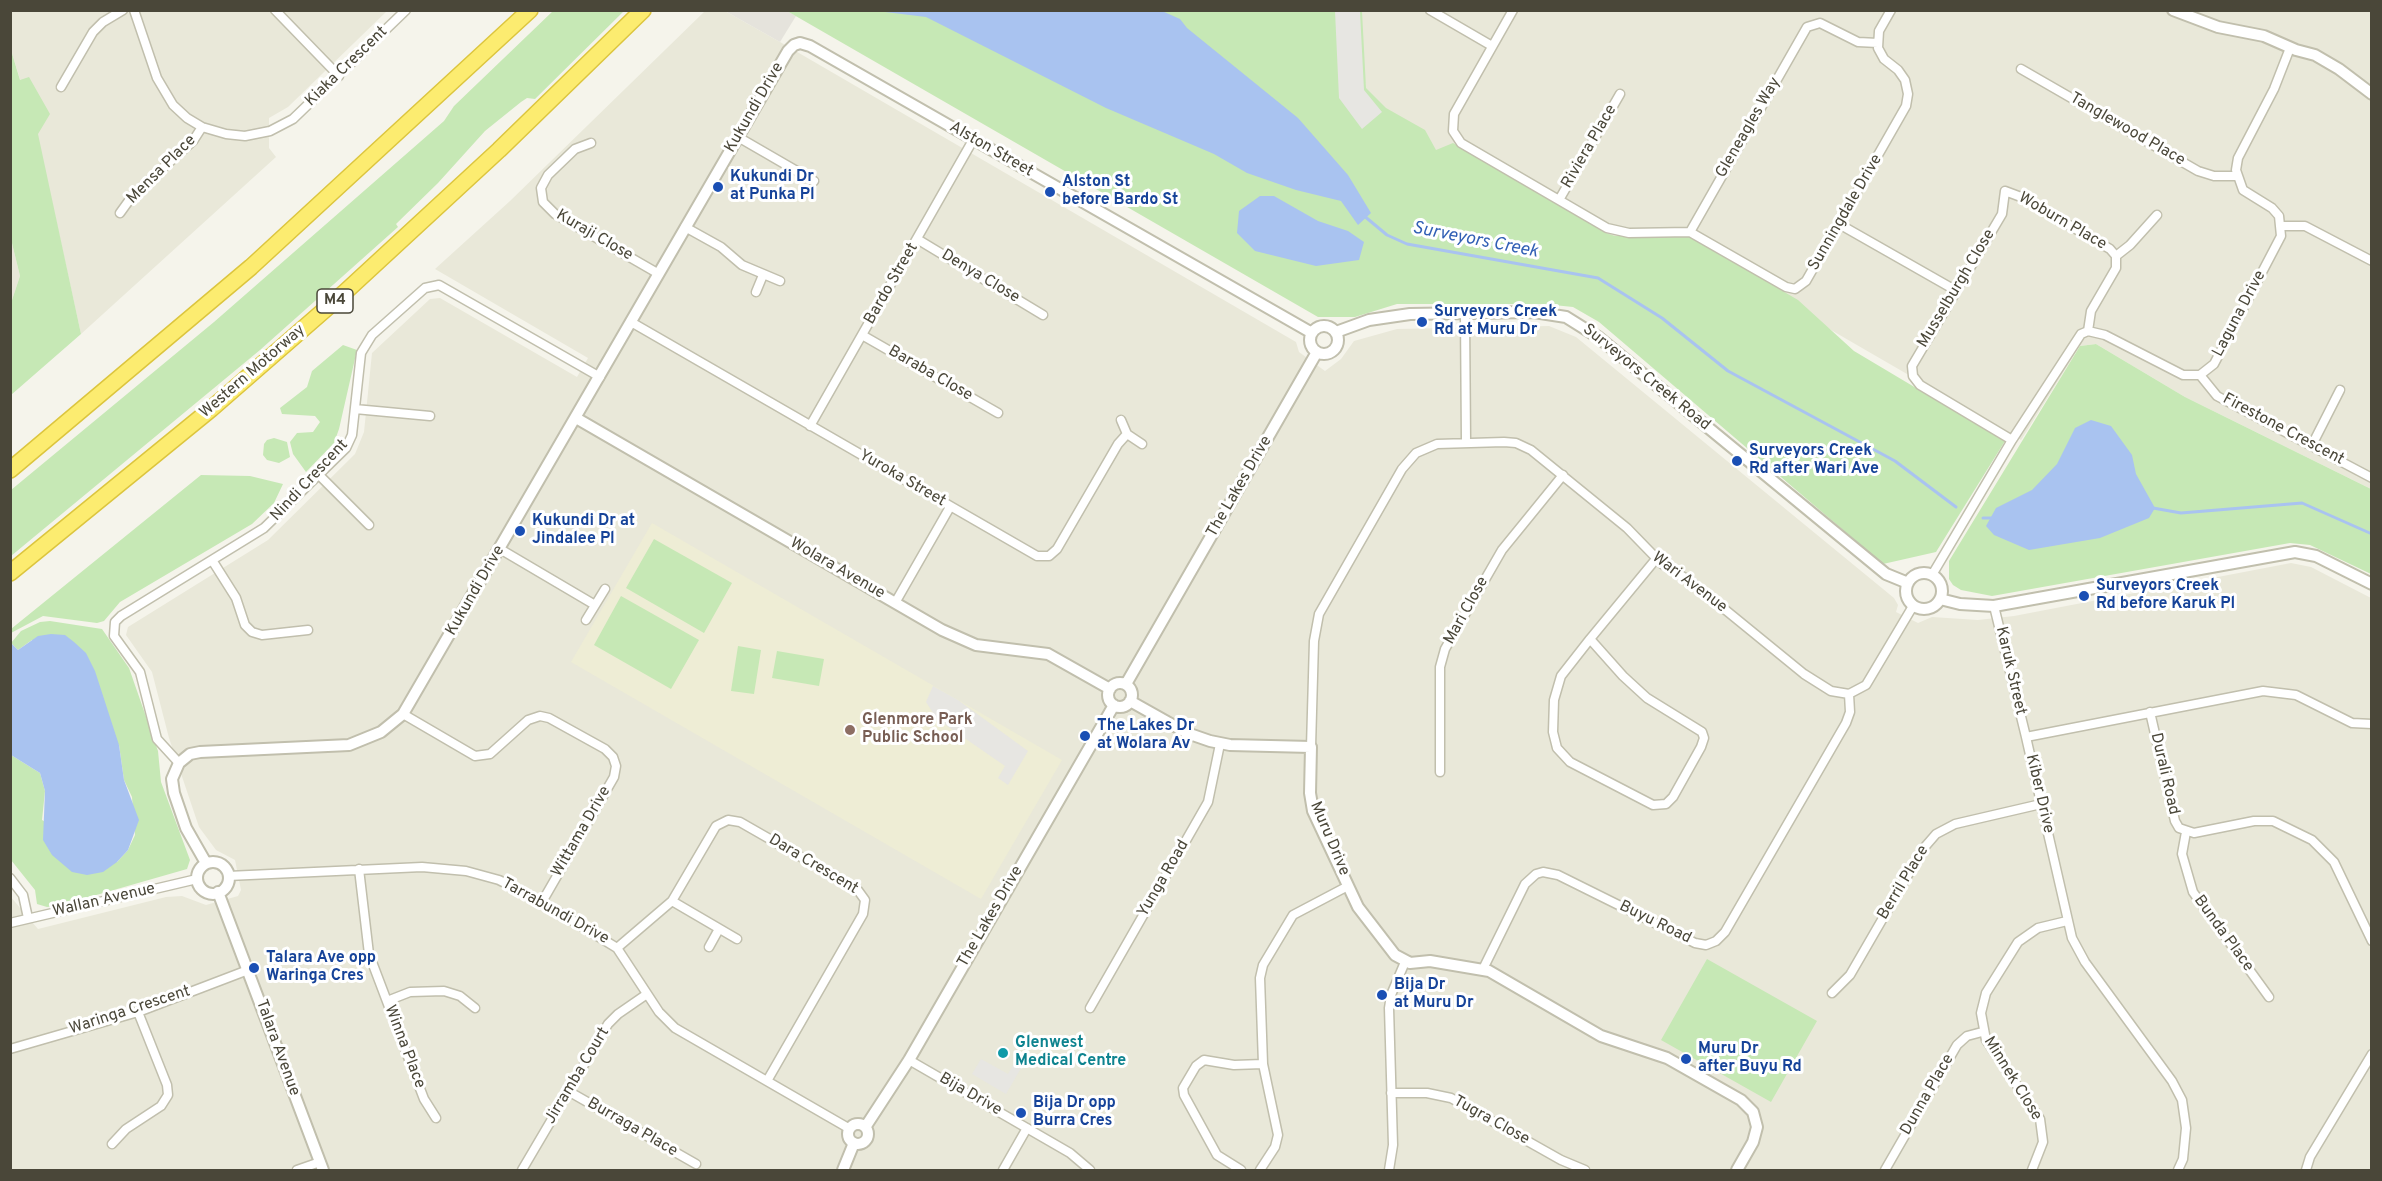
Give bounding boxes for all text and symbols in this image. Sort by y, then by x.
street label: Kiaka Crescent [302,23,392,111]
street label: Kukundi Drive [721,60,789,156]
street label: Gleneagles Way [1712,74,1786,182]
street label: Tanglewood Place [2066,89,2188,171]
street label: Riviera Place [1558,102,1622,192]
street label: Alston Street [946,118,1036,182]
street label: Mensa Place [123,131,201,209]
street label: Sunningdale Drive [1805,151,1887,275]
place label: Kukundi Dr at Punka Pl [730,168,815,206]
place label: Alston St before Bardo St [1062,173,1178,211]
marker: Kukundi Dr at Punka Pl [711,180,725,194]
marker: Alston St before Bardo St [1043,185,1057,199]
street label: Woburn Place [2014,189,2110,255]
street label: Kuraji Close [552,206,636,266]
water label: Surveyors Creek [1410,218,1540,264]
street label: Musselburgh Close [1914,226,2000,352]
street label: Bardo Street [861,240,923,328]
street label: Denya Close [937,246,1023,308]
street label: Laguna Drive [2209,268,2271,360]
road number: M4 [317,289,353,313]
place label: Surveyors Creek Rd at Muru Dr [1434,303,1557,341]
marker: Surveyors Creek Rd at Muru Dr [1415,315,1429,329]
street label: Western Motorway [196,321,310,423]
street label: Surveyors Creek Road [1578,321,1714,435]
street label: Baraba Close [884,342,976,406]
street label: Firestone Crescent [2219,390,2347,470]
street label: The Lakes Drive [1203,433,1277,541]
street label: Nindi Crescent [267,436,353,526]
place label: Surveyors Creek Rd after Wari Ave [1749,442,1879,480]
street label: Yuroka Street [855,446,949,512]
marker: Surveyors Creek Rd after Wari Ave [1730,454,1744,468]
place label: Kukundi Dr at Jindalee Pl [532,512,635,550]
marker: Kukundi Dr at Jindalee Pl [513,524,527,538]
street label: Wolara Avenue [786,534,888,604]
street label: Kukundi Drive [442,543,510,639]
street label: Wari Avenue [1648,549,1730,617]
street label: Mari Close [1441,574,1493,648]
place label: Surveyors Creek Rd before Karuk Pl [2096,577,2235,615]
marker: Surveyors Creek Rd before Karuk Pl [2077,589,2091,603]
street label: Karuk Street [1990,625,2030,717]
place label: Glenmore Park Public School [862,711,973,749]
place label: The Lakes Dr at Wolara Av [1097,717,1194,755]
marker: Glenmore Park Public School [843,723,857,737]
marker: The Lakes Dr at Wolara Av [1078,729,1092,743]
street label: Durali Road [2145,731,2183,817]
street label: Kiber Drive [2021,753,2057,835]
street label: Wittama Drive [548,783,616,881]
street label: Muru Drive [1305,799,1353,879]
street label: Dara Crescent [765,831,861,899]
street label: Yunga Road [1134,837,1194,921]
street label: Berril Place [1874,842,1934,924]
street label: The Lakes Drive [954,863,1028,971]
street label: Tarrabundi Drive [498,875,612,949]
street label: Wallan Avenue [51,880,157,922]
street label: Bunda Place [2189,892,2257,976]
street label: Buyu Road [1616,897,1694,949]
place label: Talara Ave opp Waringa Cres [266,949,376,987]
marker: Talara Ave opp Waringa Cres [247,961,261,975]
place label: Bija Dr at Muru Dr [1394,976,1474,1014]
street label: Waringa Crescent [67,982,193,1040]
marker: Bija Dr at Muru Dr [1375,988,1389,1002]
street label: Talara Avenue [251,997,303,1099]
street label: Winna Place [379,1003,429,1091]
street label: Jirramba Court [542,1024,614,1128]
street label: Minnek Close [1979,1033,2045,1125]
place label: Glenwest Medical Centre [1015,1034,1126,1072]
place label: Muru Dr after Buyu Rd [1698,1040,1802,1078]
marker: Glenwest Medical Centre [996,1046,1010,1060]
street label: Dunna Place [1897,1051,1959,1139]
marker: Muru Dr after Buyu Rd [1679,1052,1693,1066]
street label: Bija Drive [935,1069,1005,1121]
street label: Tugra Close [1450,1092,1532,1150]
street label: Burraga Place [583,1094,681,1162]
place label: Bija Dr opp Burra Cres [1033,1094,1116,1132]
marker: Bija Dr opp Burra Cres [1014,1106,1028,1120]

